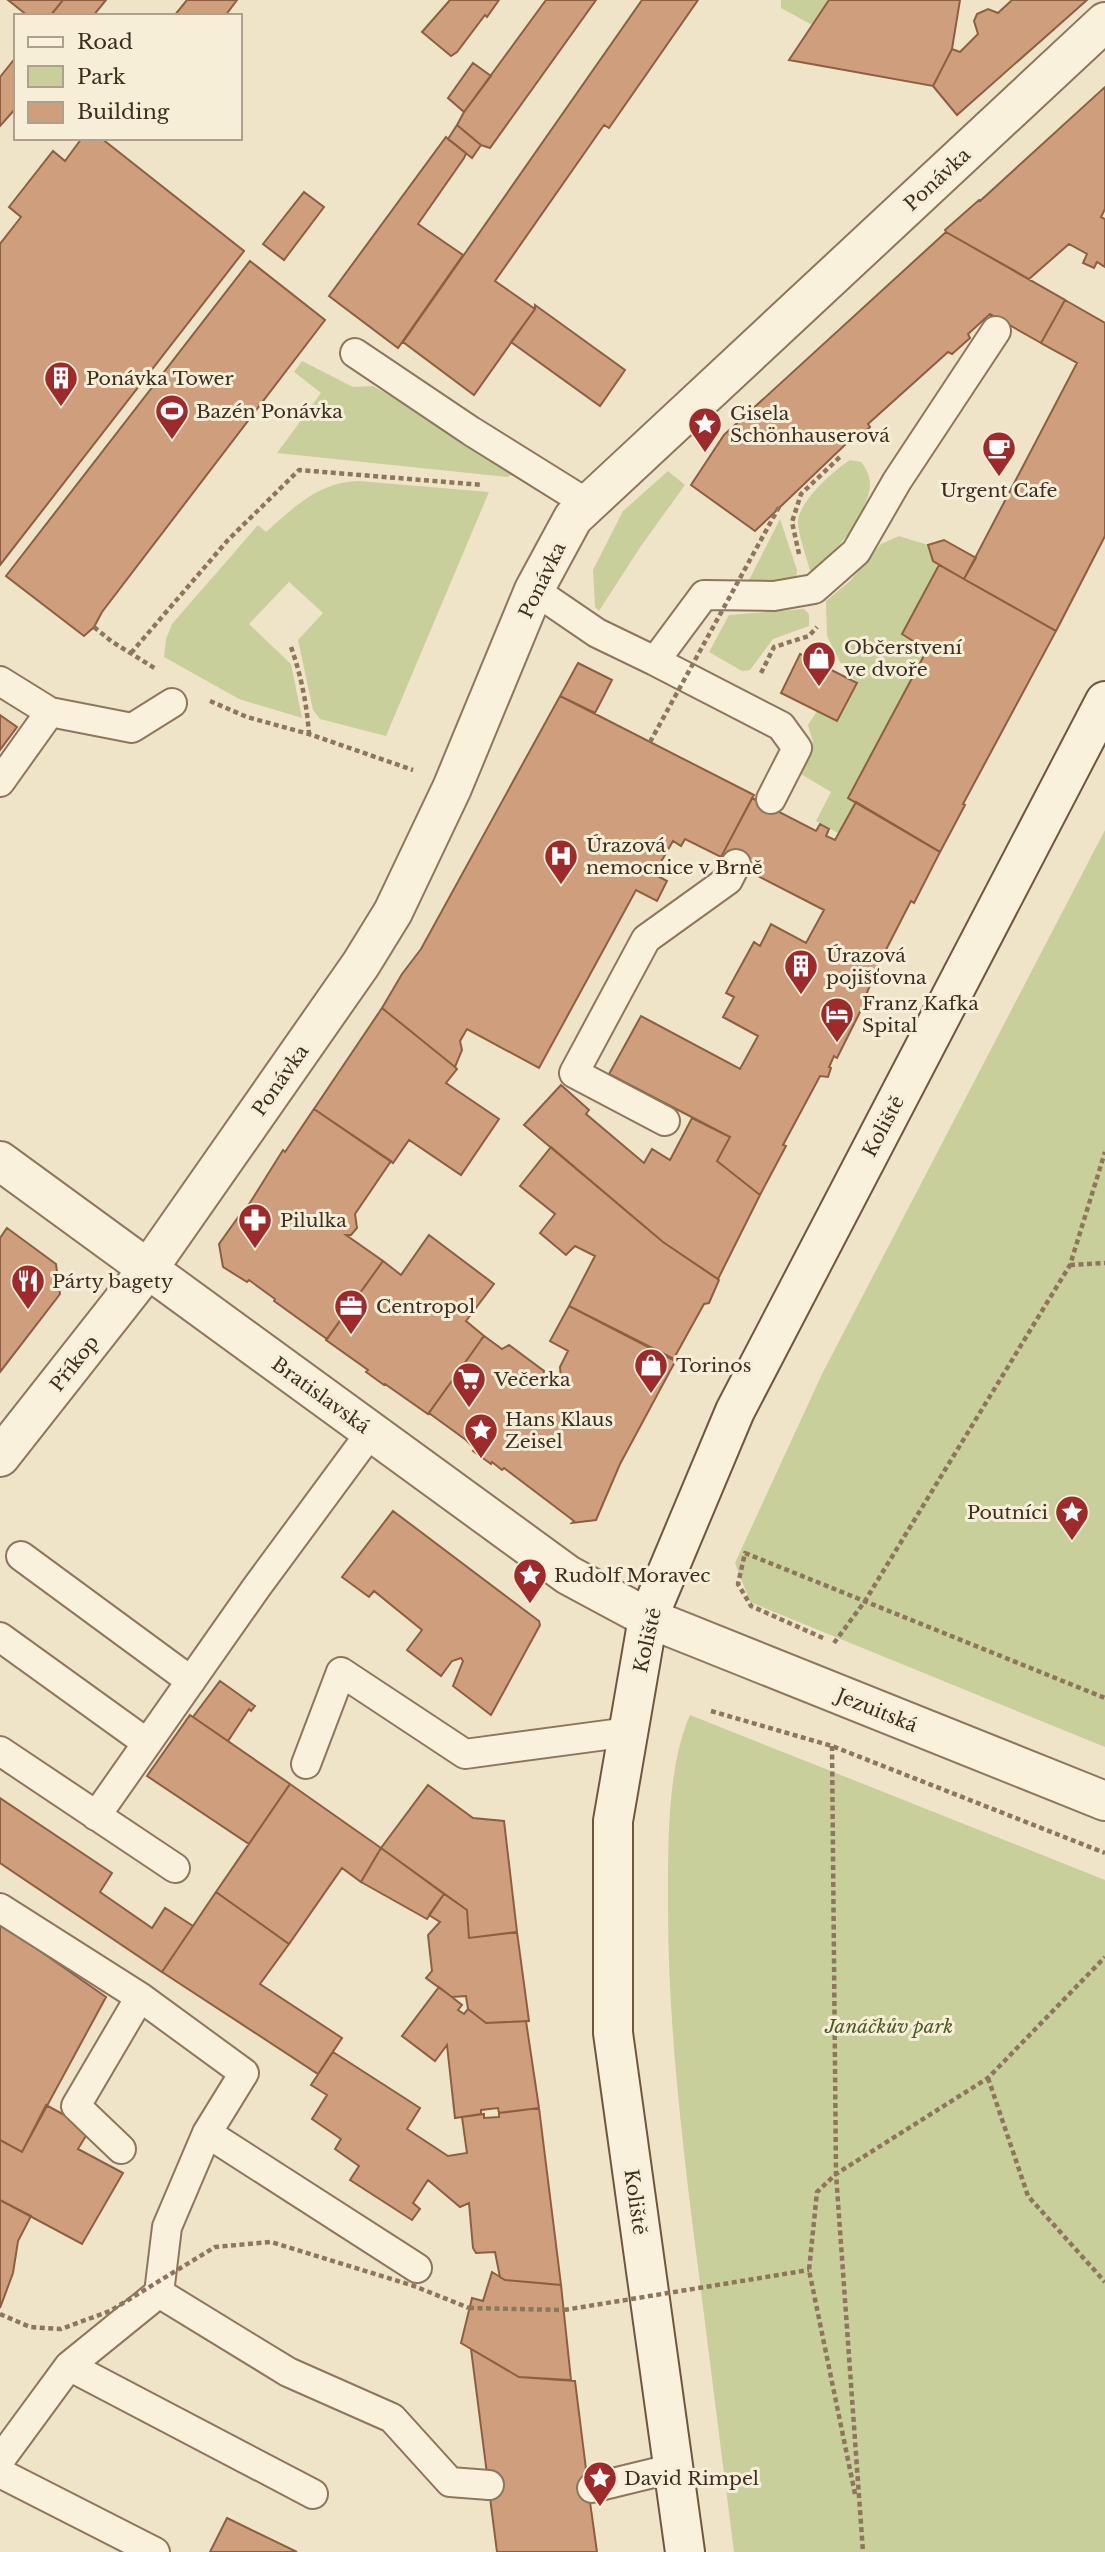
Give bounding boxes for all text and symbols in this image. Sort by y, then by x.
legend [14,14,242,140]
text: Road [77,29,133,55]
text: Park [77,64,126,90]
text: Building [77,99,170,125]
street label: Ponávka [900,143,975,216]
building icon: Ponávka Tower [42,359,80,408]
place label: Ponávka Tower [86,367,233,390]
sports icon: Bazén Ponávka [153,392,191,441]
place label: Bazén Ponávka [196,400,343,423]
place label: Gisela Schönhauserová [730,402,890,447]
place icon: Gisela Schönhauserová [686,405,724,454]
cafe icon: Urgent Cafe [980,429,1018,478]
place label: Urgent Cafe [941,479,1057,502]
street label: Ponávka [514,538,571,622]
place label: Občerstvení ve dvoře [844,636,962,681]
shop icon: Občerstvení ve dvoře [800,639,838,688]
place label: Úrazová nemocnice v Brně [586,834,763,879]
hospital icon: Úrazová nemocnice v Brně [542,837,580,886]
place label: Úrazová pojišťovna [826,944,927,989]
building icon: Úrazová pojišťovna [782,947,820,996]
place label: Franz Kafka Spital [862,992,979,1037]
hotel icon: Franz Kafka Spital [818,995,856,1044]
street label: Ponávka [248,1040,314,1120]
street label: Koliště [858,1092,909,1161]
pharmacy icon: Pilulka [236,1201,274,1250]
place label: Pilulka [280,1209,347,1232]
restaurant icon: Párty bagety [9,1262,47,1311]
place label: Párty bagety [52,1270,173,1293]
office icon: Centropol [332,1287,370,1336]
place label: Centropol [376,1295,475,1318]
street label: Příkop [45,1331,103,1396]
shop icon: Torinos [632,1346,670,1395]
street label: Bratislavská [267,1352,374,1439]
place label: Torinos [676,1354,751,1377]
supermarket icon: Večerka [450,1360,488,1409]
place label: Večerka [493,1368,571,1391]
place label: Hans Klaus Zeisel [505,1408,613,1453]
place icon: Hans Klaus Zeisel [462,1411,500,1460]
place icon: Poutníci [1053,1493,1091,1542]
place label: Poutníci [967,1501,1049,1524]
place icon: Rudolf Moravec [511,1556,549,1605]
place label: Rudolf Moravec [554,1564,711,1587]
street label: Koliště [629,1605,666,1675]
street label: Jezuitská [830,1683,921,1737]
park label: Janáčkův park [824,2015,953,2038]
street label: Koliště [620,2168,651,2236]
place icon: David Rimpel [581,2459,619,2508]
place label: David Rimpel [624,2467,759,2490]

